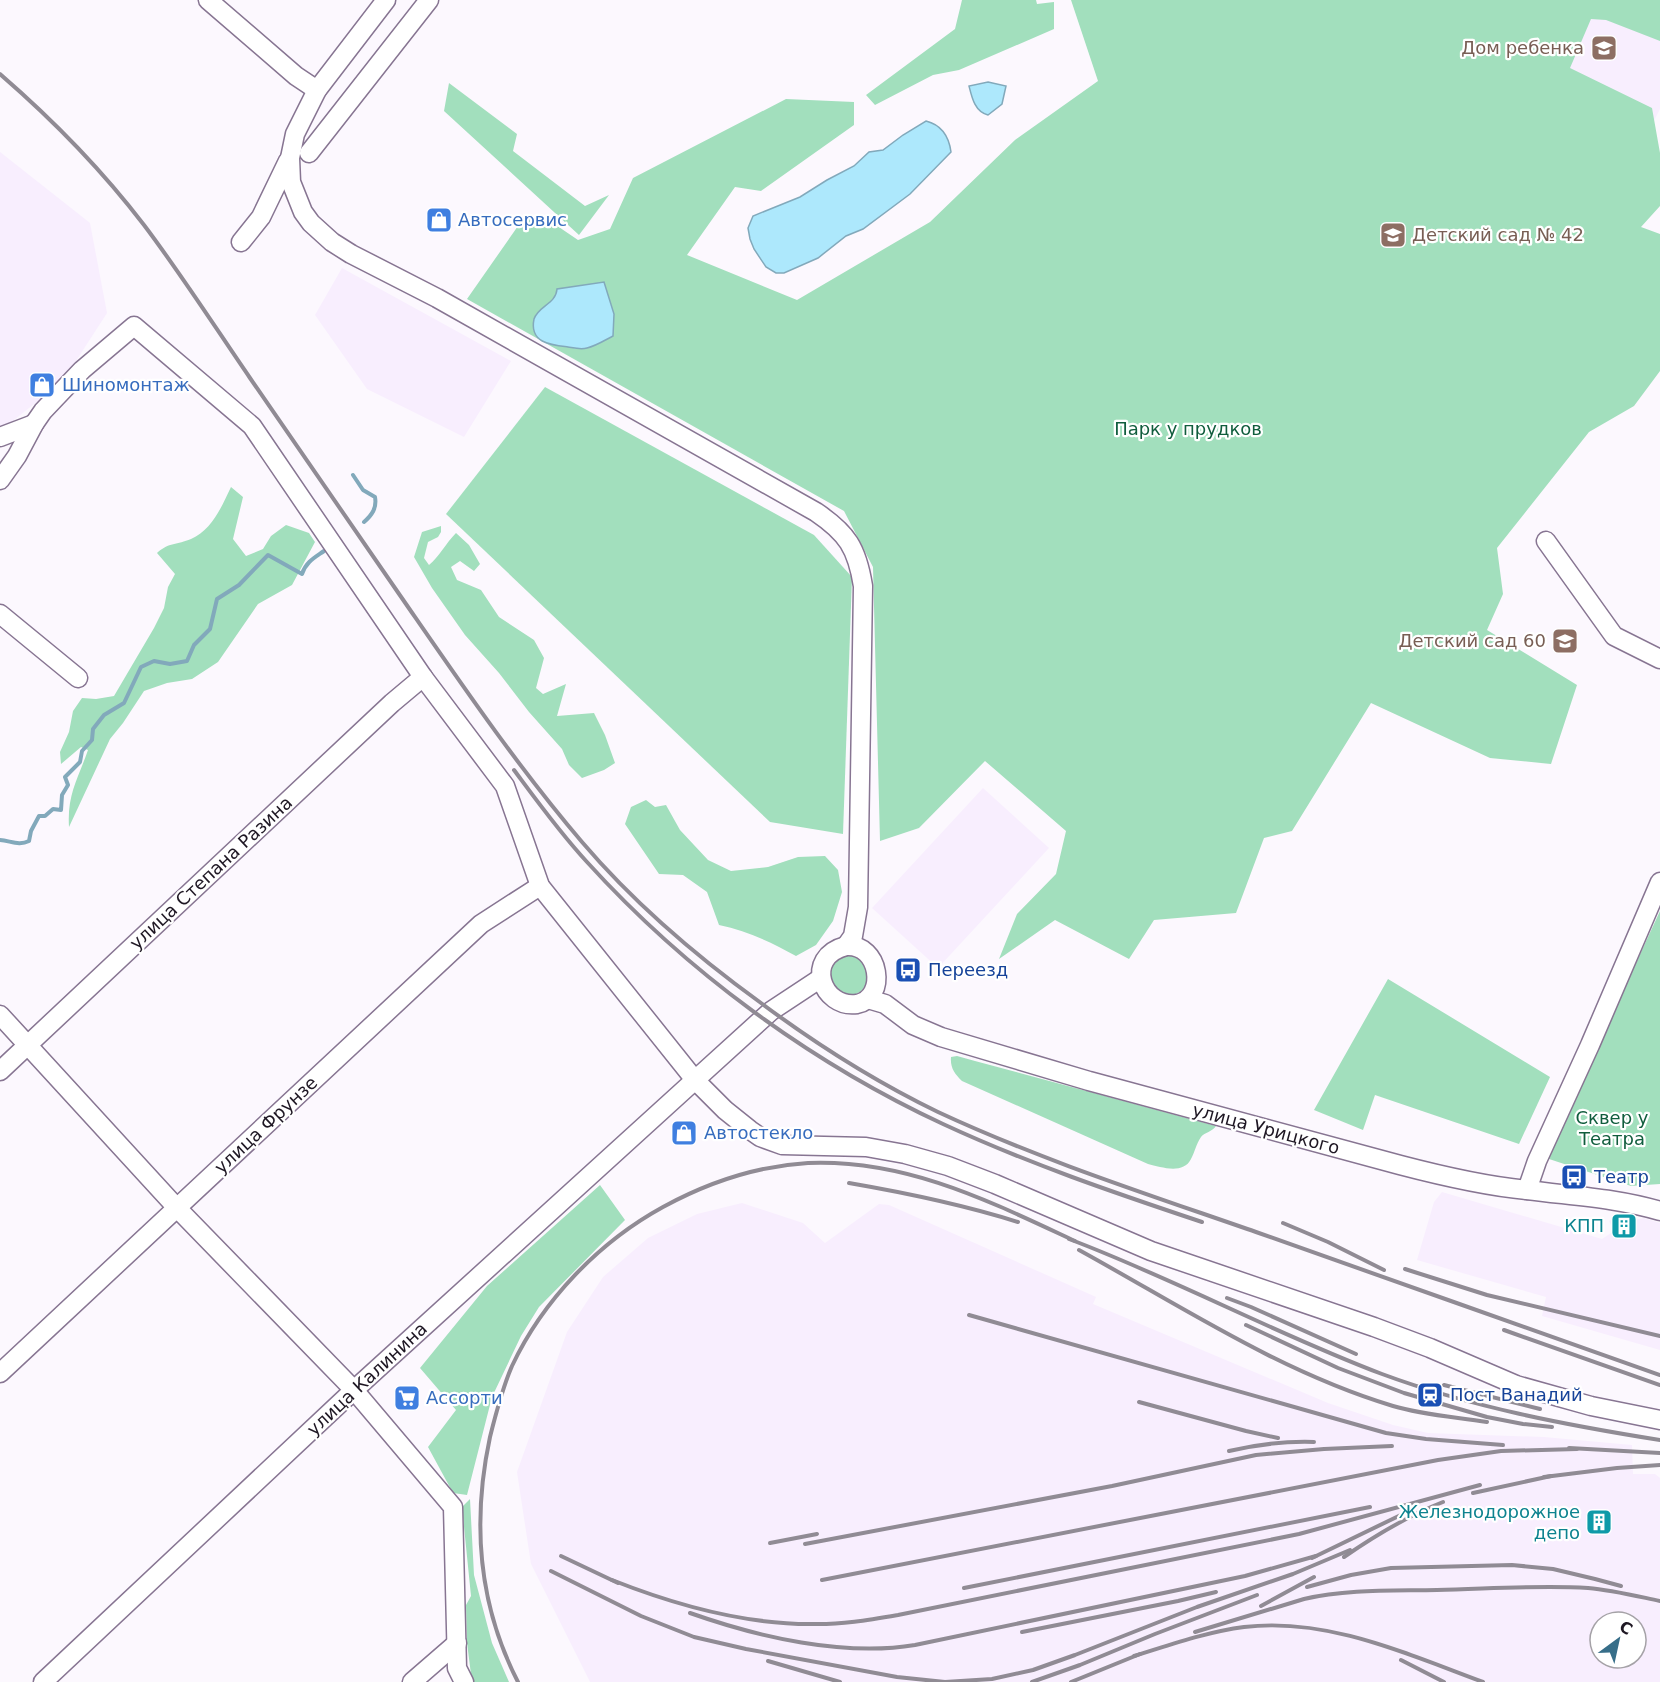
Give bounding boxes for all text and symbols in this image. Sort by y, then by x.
school or university icon: Дом ребенка [1589,33,1619,63]
place label: Дом ребенка [1461,37,1584,58]
shop icon: Автосервис [424,205,454,235]
place label: Автосервис [458,209,567,230]
school or university icon: Детский сад № 42 [1378,220,1408,250]
place label: Детский сад № 42 [1412,224,1584,245]
shop icon: Шиномонтаж [27,370,57,400]
place label: Шиномонтаж [62,374,190,395]
park label: Парк у прудков [1114,418,1262,439]
school or university icon: Детский сад 60 [1550,626,1580,656]
place label: Детский сад 60 [1398,630,1546,651]
street label: улица Степана Разина [125,792,296,953]
bus stop icon: Переезд [893,955,923,985]
place label: Переезд [928,959,1008,980]
street label: улица Фрунзе [210,1072,321,1178]
street label: улица Урицкого [1190,1099,1342,1158]
park label: Сквер у Театра [1576,1107,1649,1149]
shop icon: Автостекло [669,1118,699,1148]
place label: Автостекло [704,1122,813,1143]
bus stop icon: Театр [1559,1162,1589,1192]
place label: Театр [1593,1166,1649,1187]
building icon: КПП [1609,1211,1639,1241]
place label: КПП [1564,1215,1604,1236]
street label: улица Калинина [302,1318,431,1440]
station icon: Пост Ванадий [1415,1380,1445,1410]
supermarket icon: Ассорти [392,1383,422,1413]
place label: Пост Ванадий [1450,1384,1583,1405]
place label: Ассорти [426,1387,503,1408]
place label: Железнодорожное депо [1399,1501,1580,1543]
building icon: Железнодорожное депо [1584,1507,1614,1537]
north arrow [1588,1610,1648,1670]
text: С [1616,1617,1636,1639]

